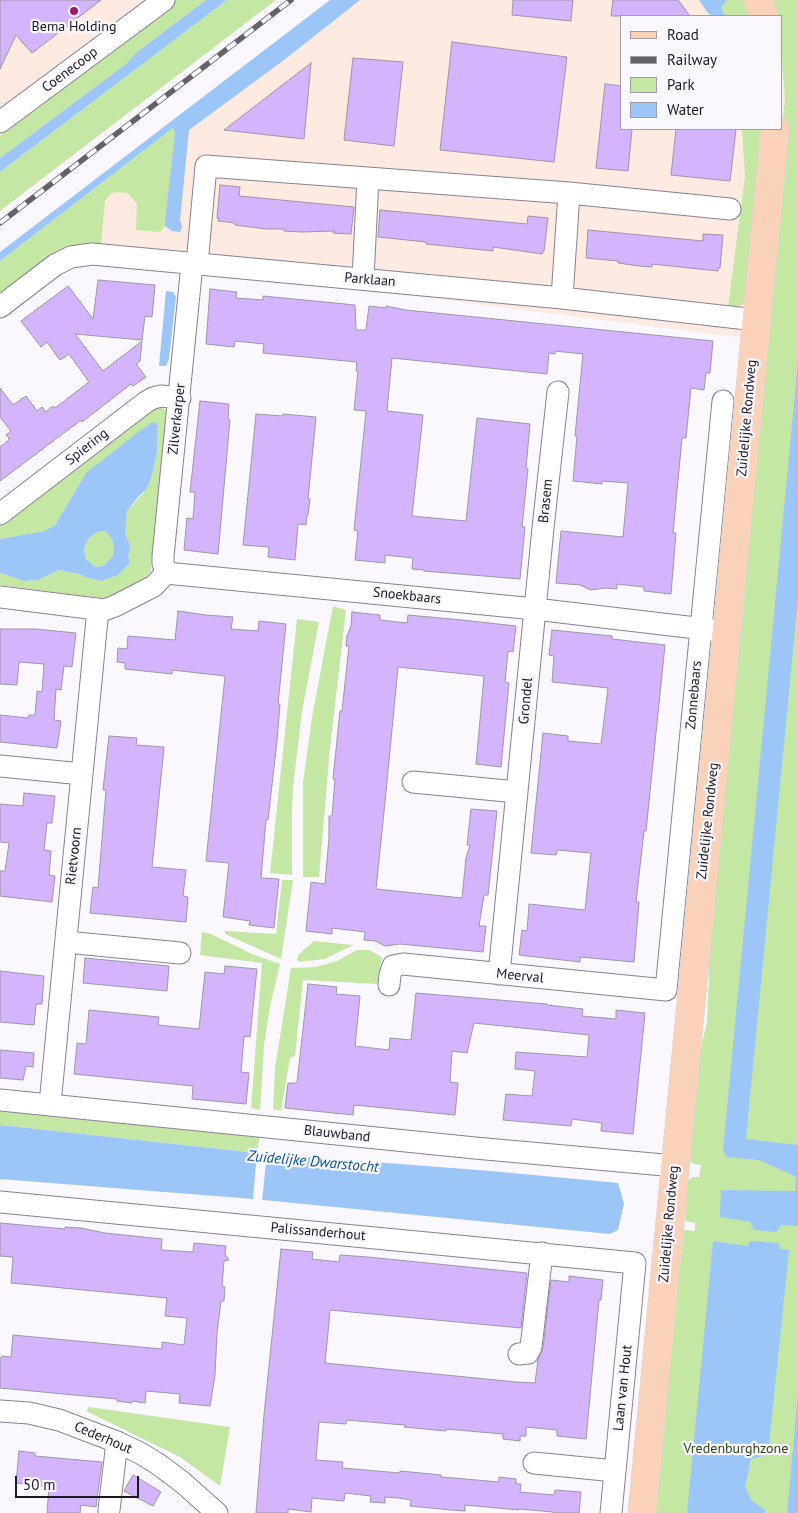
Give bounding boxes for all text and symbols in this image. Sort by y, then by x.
marker: Bema Holding [68,5,80,17]
legend [620,15,783,130]
place label: Bema Holding [32,19,116,35]
text: Road [667,25,699,44]
street label: Coenecoop [39,44,101,96]
text: Railway [667,50,717,69]
text: Park [667,75,695,94]
text: Water [667,100,704,119]
street label: Parklaan [344,269,396,291]
street label: Zuidelijke Rondweg [734,359,760,477]
street label: Zilverkarper [165,382,189,456]
street label: Spiering [62,425,112,469]
street label: Brasem [535,478,557,524]
street label: Snoekbaars [372,584,442,608]
street label: Zonnebaars [683,660,705,730]
street label: Grondel [516,677,536,725]
street label: Zuidelijke Rondweg [694,762,722,880]
street label: Rietvoorn [63,826,85,886]
street label: Meerval [495,965,545,987]
street label: Blauwband [303,1122,371,1146]
water label: Zuidelijke Dwarstocht [247,1147,379,1177]
street label: Zuidelijke Rondweg [656,1165,682,1283]
street label: Palissanderhout [270,1219,366,1245]
street label: Laan van Hout [610,1344,636,1432]
street label: Cederhout [71,1418,135,1458]
park label: Vredenburghzone [684,1441,788,1457]
scale bar [18,1466,141,1498]
text: 50 m [23,1475,56,1494]

